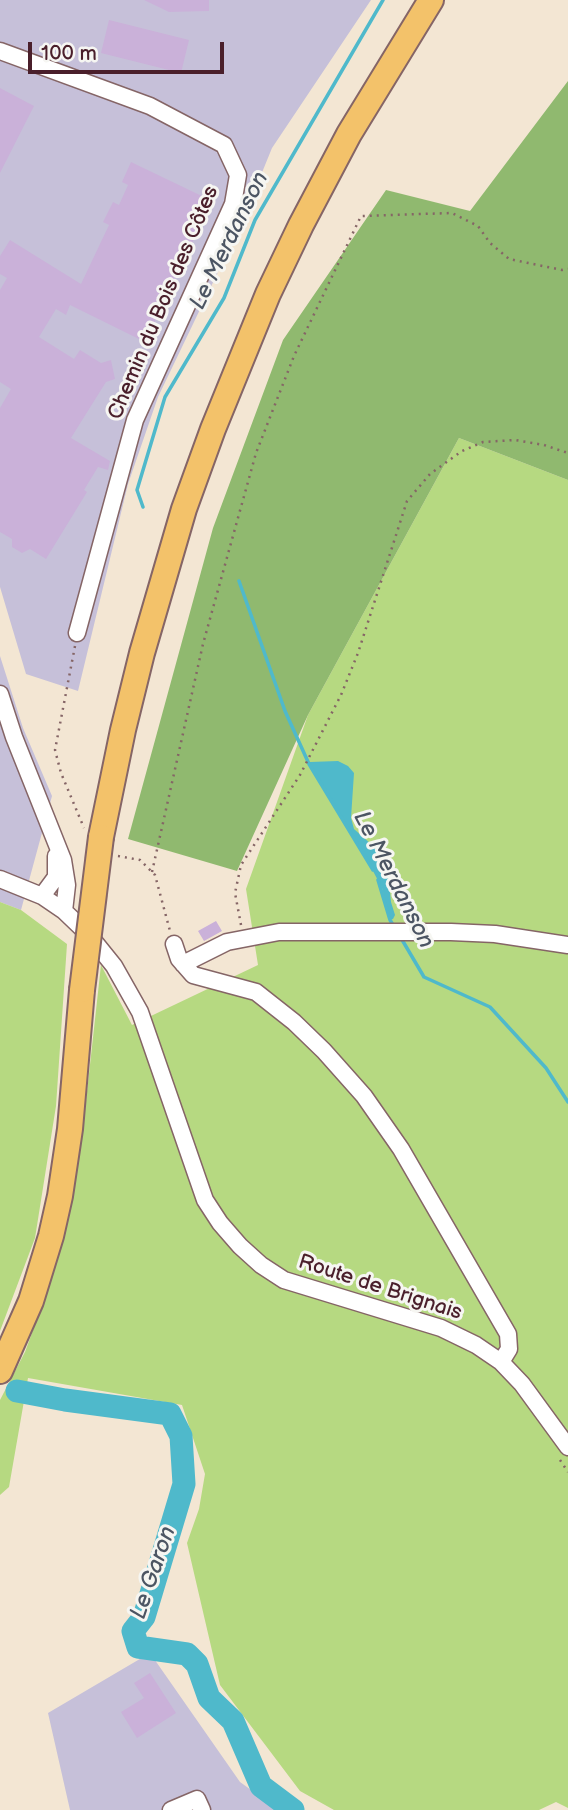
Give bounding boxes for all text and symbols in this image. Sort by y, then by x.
scale bar [32,28,228,72]
text: 100 m [41,41,97,66]
water label: Le Merdanson [185,168,275,314]
street label: Chemin du Bois des Côtes [103,182,225,424]
water label: Le Merdanson [347,807,439,953]
street label: Route de Brignais [295,1250,465,1326]
water label: Le Garon [125,1523,183,1623]

